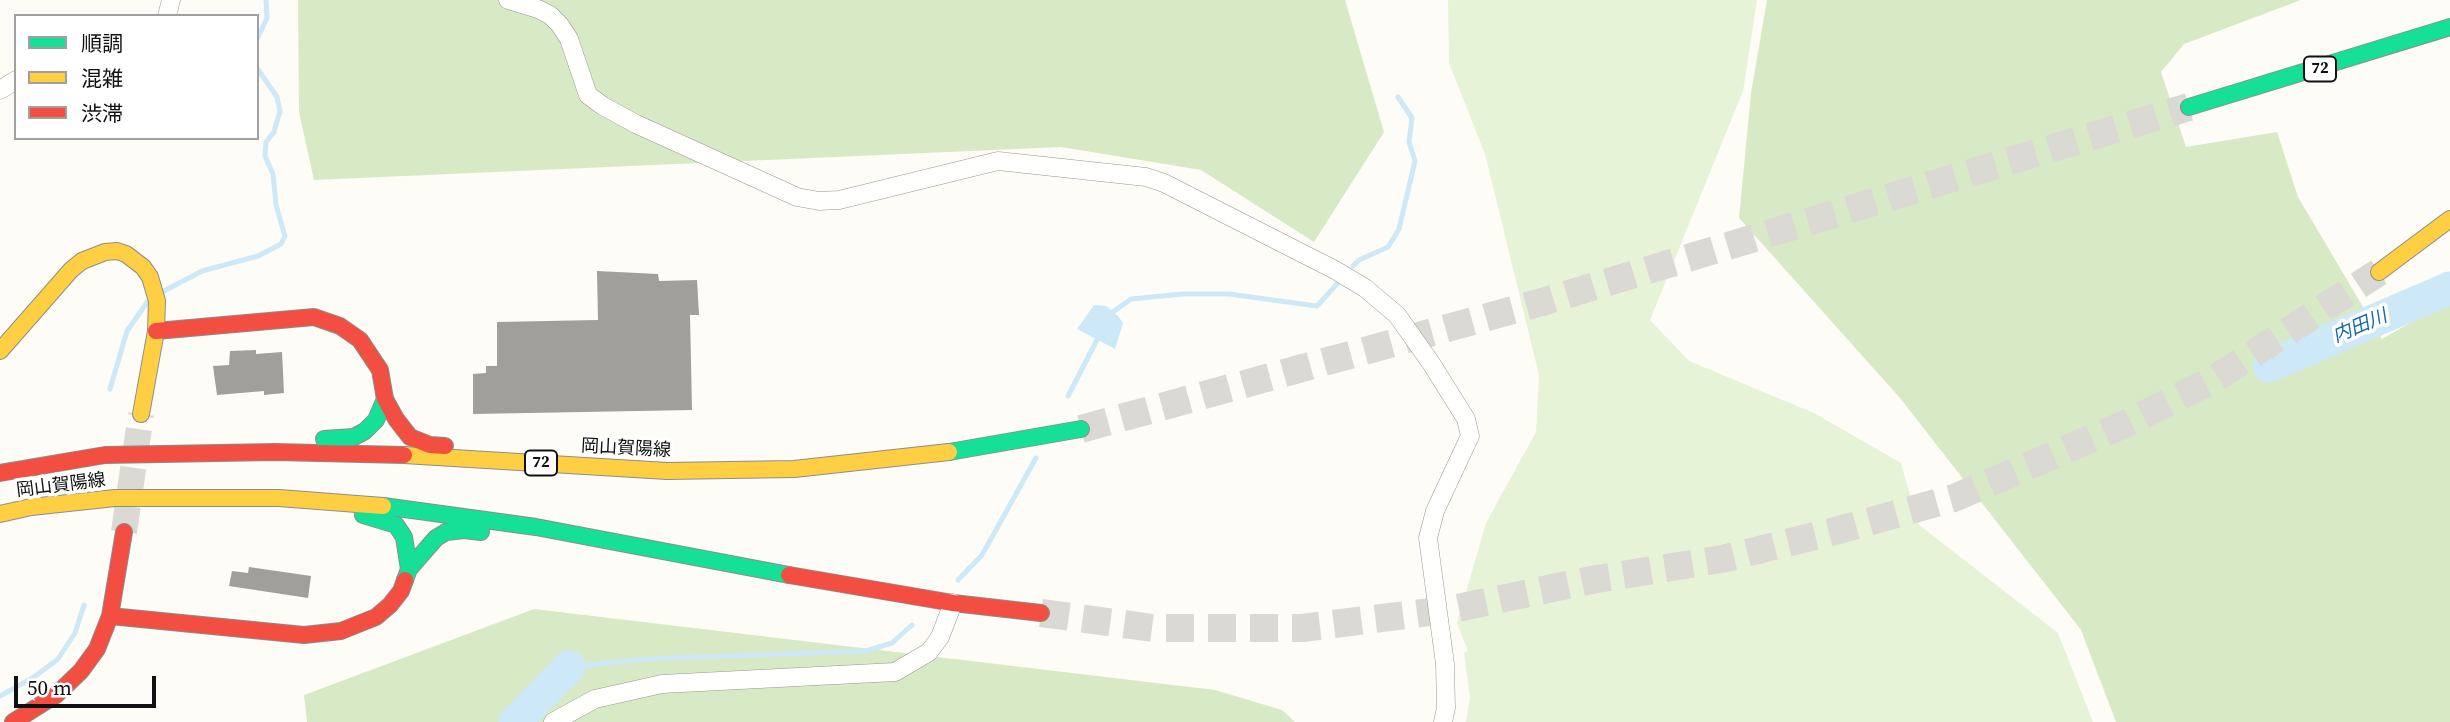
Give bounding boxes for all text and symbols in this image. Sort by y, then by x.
legend [14,14,259,140]
text: 順調 [81,29,123,58]
road number: 72 [2304,57,2336,82]
text: 混雑 [81,64,123,93]
text: 渋滞 [81,99,123,128]
water label: 内田川 [2329,305,2391,349]
street label: 岡山賀陽線 [580,436,672,462]
road number: 72 [525,450,557,476]
street label: 岡山賀陽線 [15,470,107,502]
scale bar [18,662,159,706]
text: 50 m [27,673,72,702]

